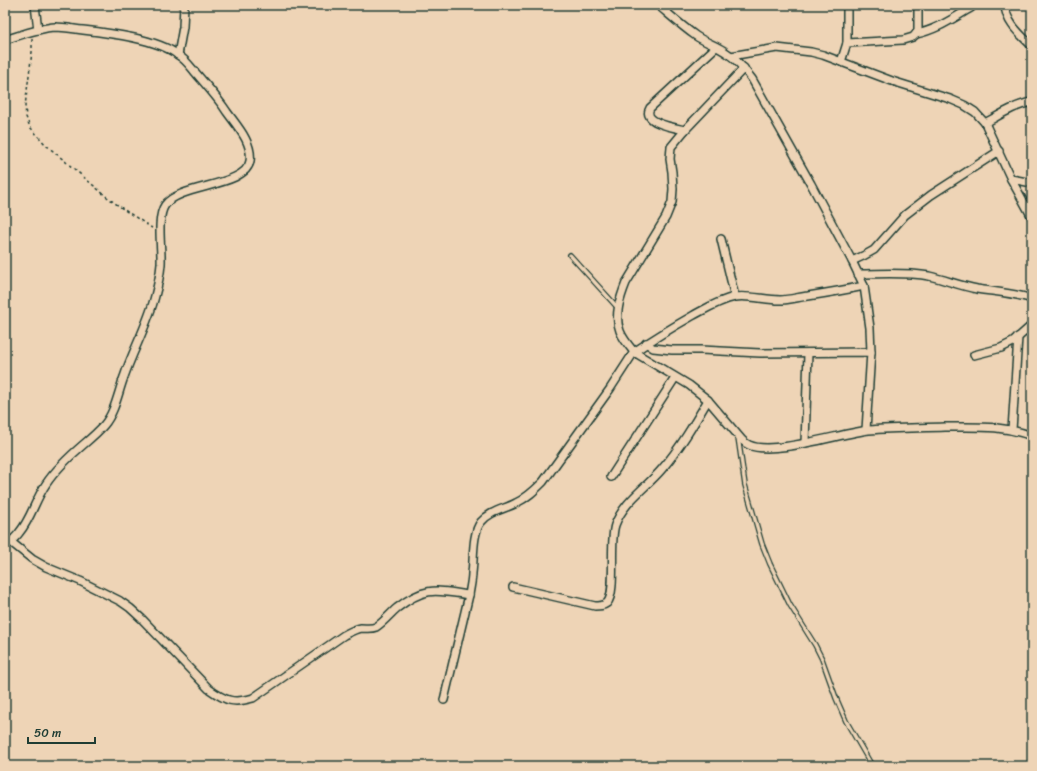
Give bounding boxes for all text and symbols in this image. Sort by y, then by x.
scale bar [28,719,95,745]
text: 50 m [34,722,61,744]

